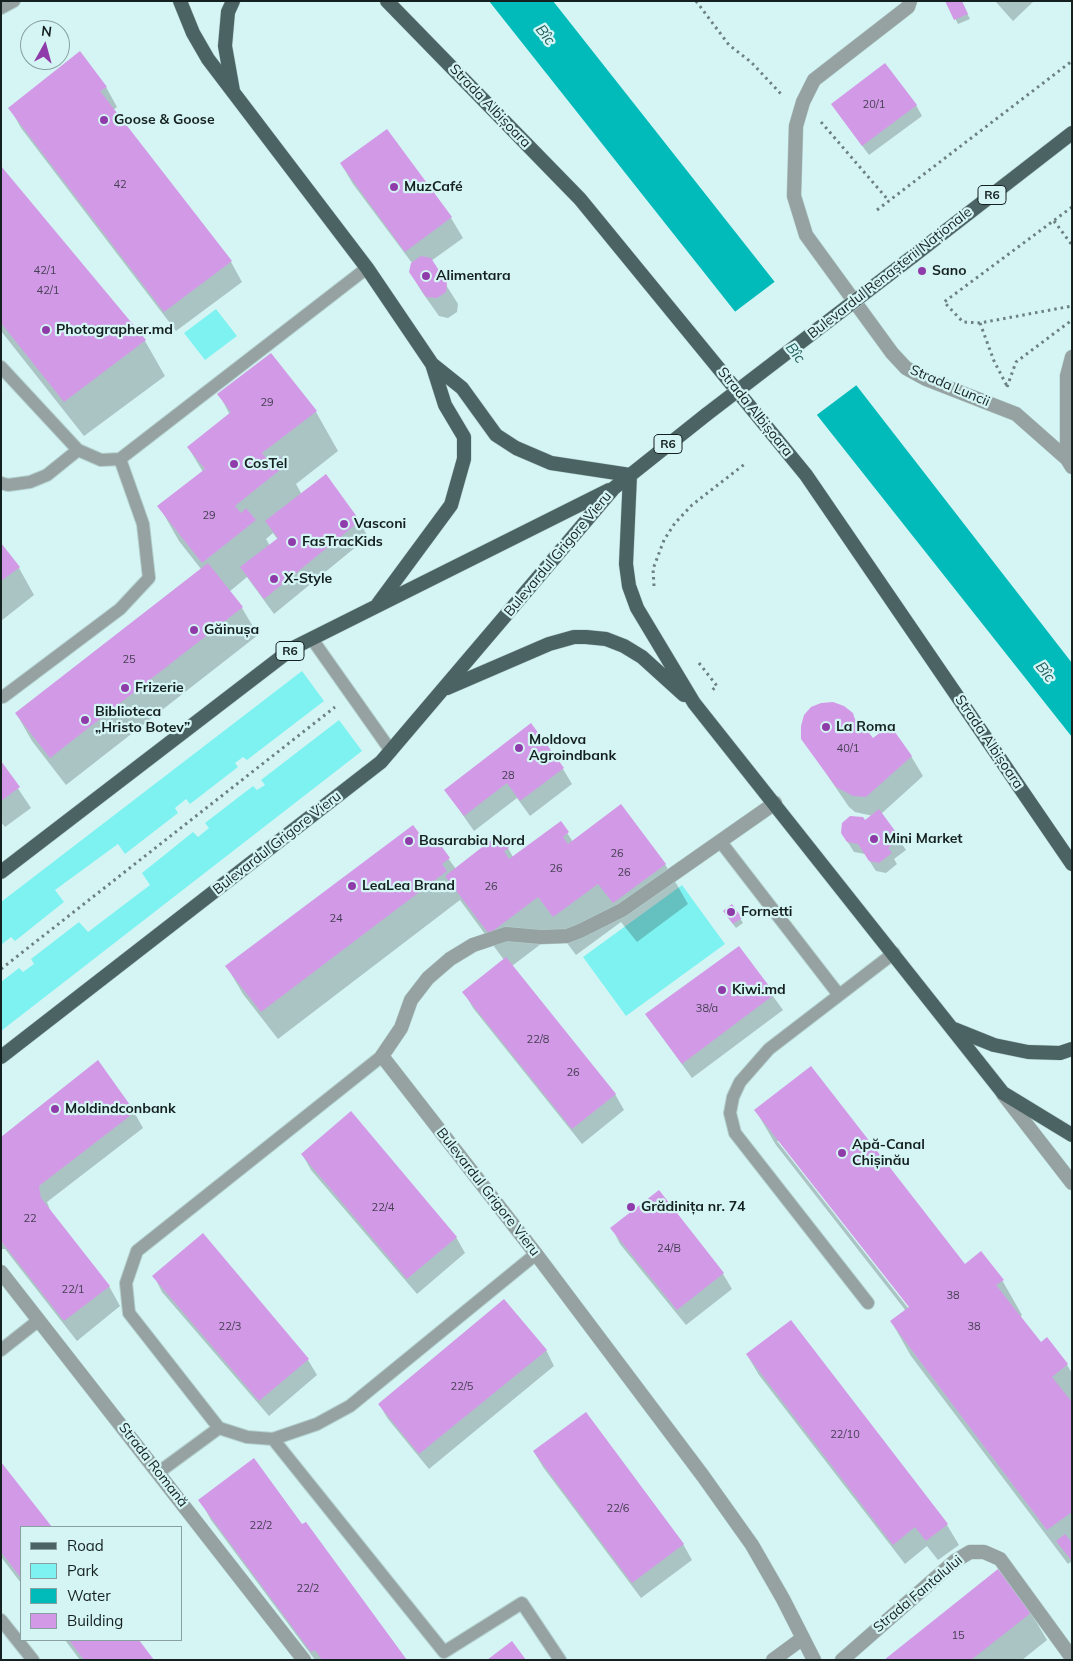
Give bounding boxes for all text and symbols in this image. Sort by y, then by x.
north arrow [20,20,70,70]
water label: Bîc [531,21,559,49]
text: N [40,22,53,41]
street label: Strada Albișoara [446,61,534,151]
house number: 20/1 [863,98,885,112]
place label: Goose & Goose [114,112,215,128]
marker: Goose & Goose [98,114,110,126]
house number: 42 [113,178,127,192]
place label: MuzCafé [404,179,463,195]
marker: MuzCafé [388,181,400,193]
road number: R6 [978,186,1006,204]
street label: Bulevardul Renașterii Naționale [805,204,975,342]
place label: Sano [932,263,966,279]
house number: 42/1 [34,264,56,278]
marker: Sano [916,265,928,277]
place label: Alimentara [436,268,511,284]
marker: Alimentara [420,270,432,282]
house number: 42/1 [37,284,59,298]
place label: Photographer.md [56,322,173,338]
marker: Photographer.md [40,324,52,336]
water label: Bîc [781,339,809,367]
street label: Strada Luncii [908,362,992,410]
street label: Strada Albișoara [714,364,796,460]
house number: 29 [260,396,274,410]
road number: R6 [654,434,682,454]
place label: CosTel [244,456,287,472]
marker: CosTel [228,458,240,470]
street label: Bulevardul Grigore Vieru [501,488,615,620]
house number: 29 [202,509,216,523]
place label: Vasconi [354,516,406,532]
marker: Vasconi [338,518,350,530]
place label: FasTracKids [302,534,383,550]
marker: FasTracKids [286,536,298,548]
place label: X-Style [284,571,332,587]
marker: X-Style [268,573,280,585]
place label: Găinușa [204,622,259,638]
marker: Găinușa [188,624,200,636]
road number: R6 [276,641,304,660]
house number: 25 [122,653,136,667]
water label: Bîc [1031,658,1059,686]
place label: Frizerie [135,680,184,696]
marker: Frizerie [119,682,131,694]
street label: Strada Albișoara [951,692,1027,792]
place label: Biblioteca „Hristo Botev” [95,704,190,736]
marker: Biblioteca „Hristo Botev” [79,714,91,726]
place label: La Roma [836,719,896,735]
marker: La Roma [820,721,832,733]
place label: Moldova Agroindbank [529,732,616,764]
marker: Moldova Agroindbank [513,742,525,754]
house number: 40/1 [837,742,859,756]
house number: 28 [501,769,515,783]
street label: Bulevardul Grigore Vieru [210,788,344,898]
place label: Mini Market [884,831,963,847]
place label: Basarabia Nord [419,833,525,849]
marker: Mini Market [868,833,880,845]
marker: Basarabia Nord [403,835,415,847]
house number: 26 [610,847,624,861]
house number: 26 [549,862,563,876]
house number: 26 [617,866,631,880]
place label: LeaLea Brand [362,878,455,894]
marker: LeaLea Brand [346,880,358,892]
house number: 26 [484,880,498,894]
place label: Fornetti [741,904,793,920]
marker: Fornetti [725,906,737,918]
house number: 24 [329,912,343,926]
place label: Kiwi.md [732,982,786,998]
marker: Kiwi.md [716,984,728,996]
house number: 38/a [696,1002,718,1016]
house number: 22/8 [527,1033,549,1047]
house number: 26 [566,1066,580,1080]
place label: Moldindconbank [65,1101,176,1117]
marker: Moldindconbank [49,1103,61,1115]
street label: Bulevardul Grigore Vieru [433,1125,543,1259]
place label: Apă-Canal Chișinău [852,1137,925,1170]
marker: Apă-Canal Chișinău [836,1147,848,1159]
place label: Grădinița nr. 74 [641,1199,746,1215]
house number: 22/4 [372,1201,394,1215]
marker: Grădinița nr. 74 [625,1201,637,1213]
house number: 22 [23,1212,37,1226]
house number: 24/B [657,1242,681,1256]
house number: 22/1 [62,1283,84,1297]
house number: 38 [946,1289,960,1303]
house number: 22/3 [219,1320,241,1334]
house number: 38 [967,1320,981,1334]
house number: 22/5 [451,1380,473,1394]
street label: Strada Romană [115,1420,191,1510]
house number: 22/10 [830,1428,860,1442]
house number: 22/6 [607,1502,629,1516]
house number: 22/2 [250,1519,272,1533]
legend [20,1526,182,1641]
text: Road [67,1536,104,1555]
street label: Strada Fantalului [870,1552,966,1636]
text: Park [67,1561,99,1580]
house number: 22/2 [297,1582,319,1596]
text: Water [67,1586,111,1605]
text: Building [67,1611,123,1630]
house number: 15 [951,1629,965,1643]

